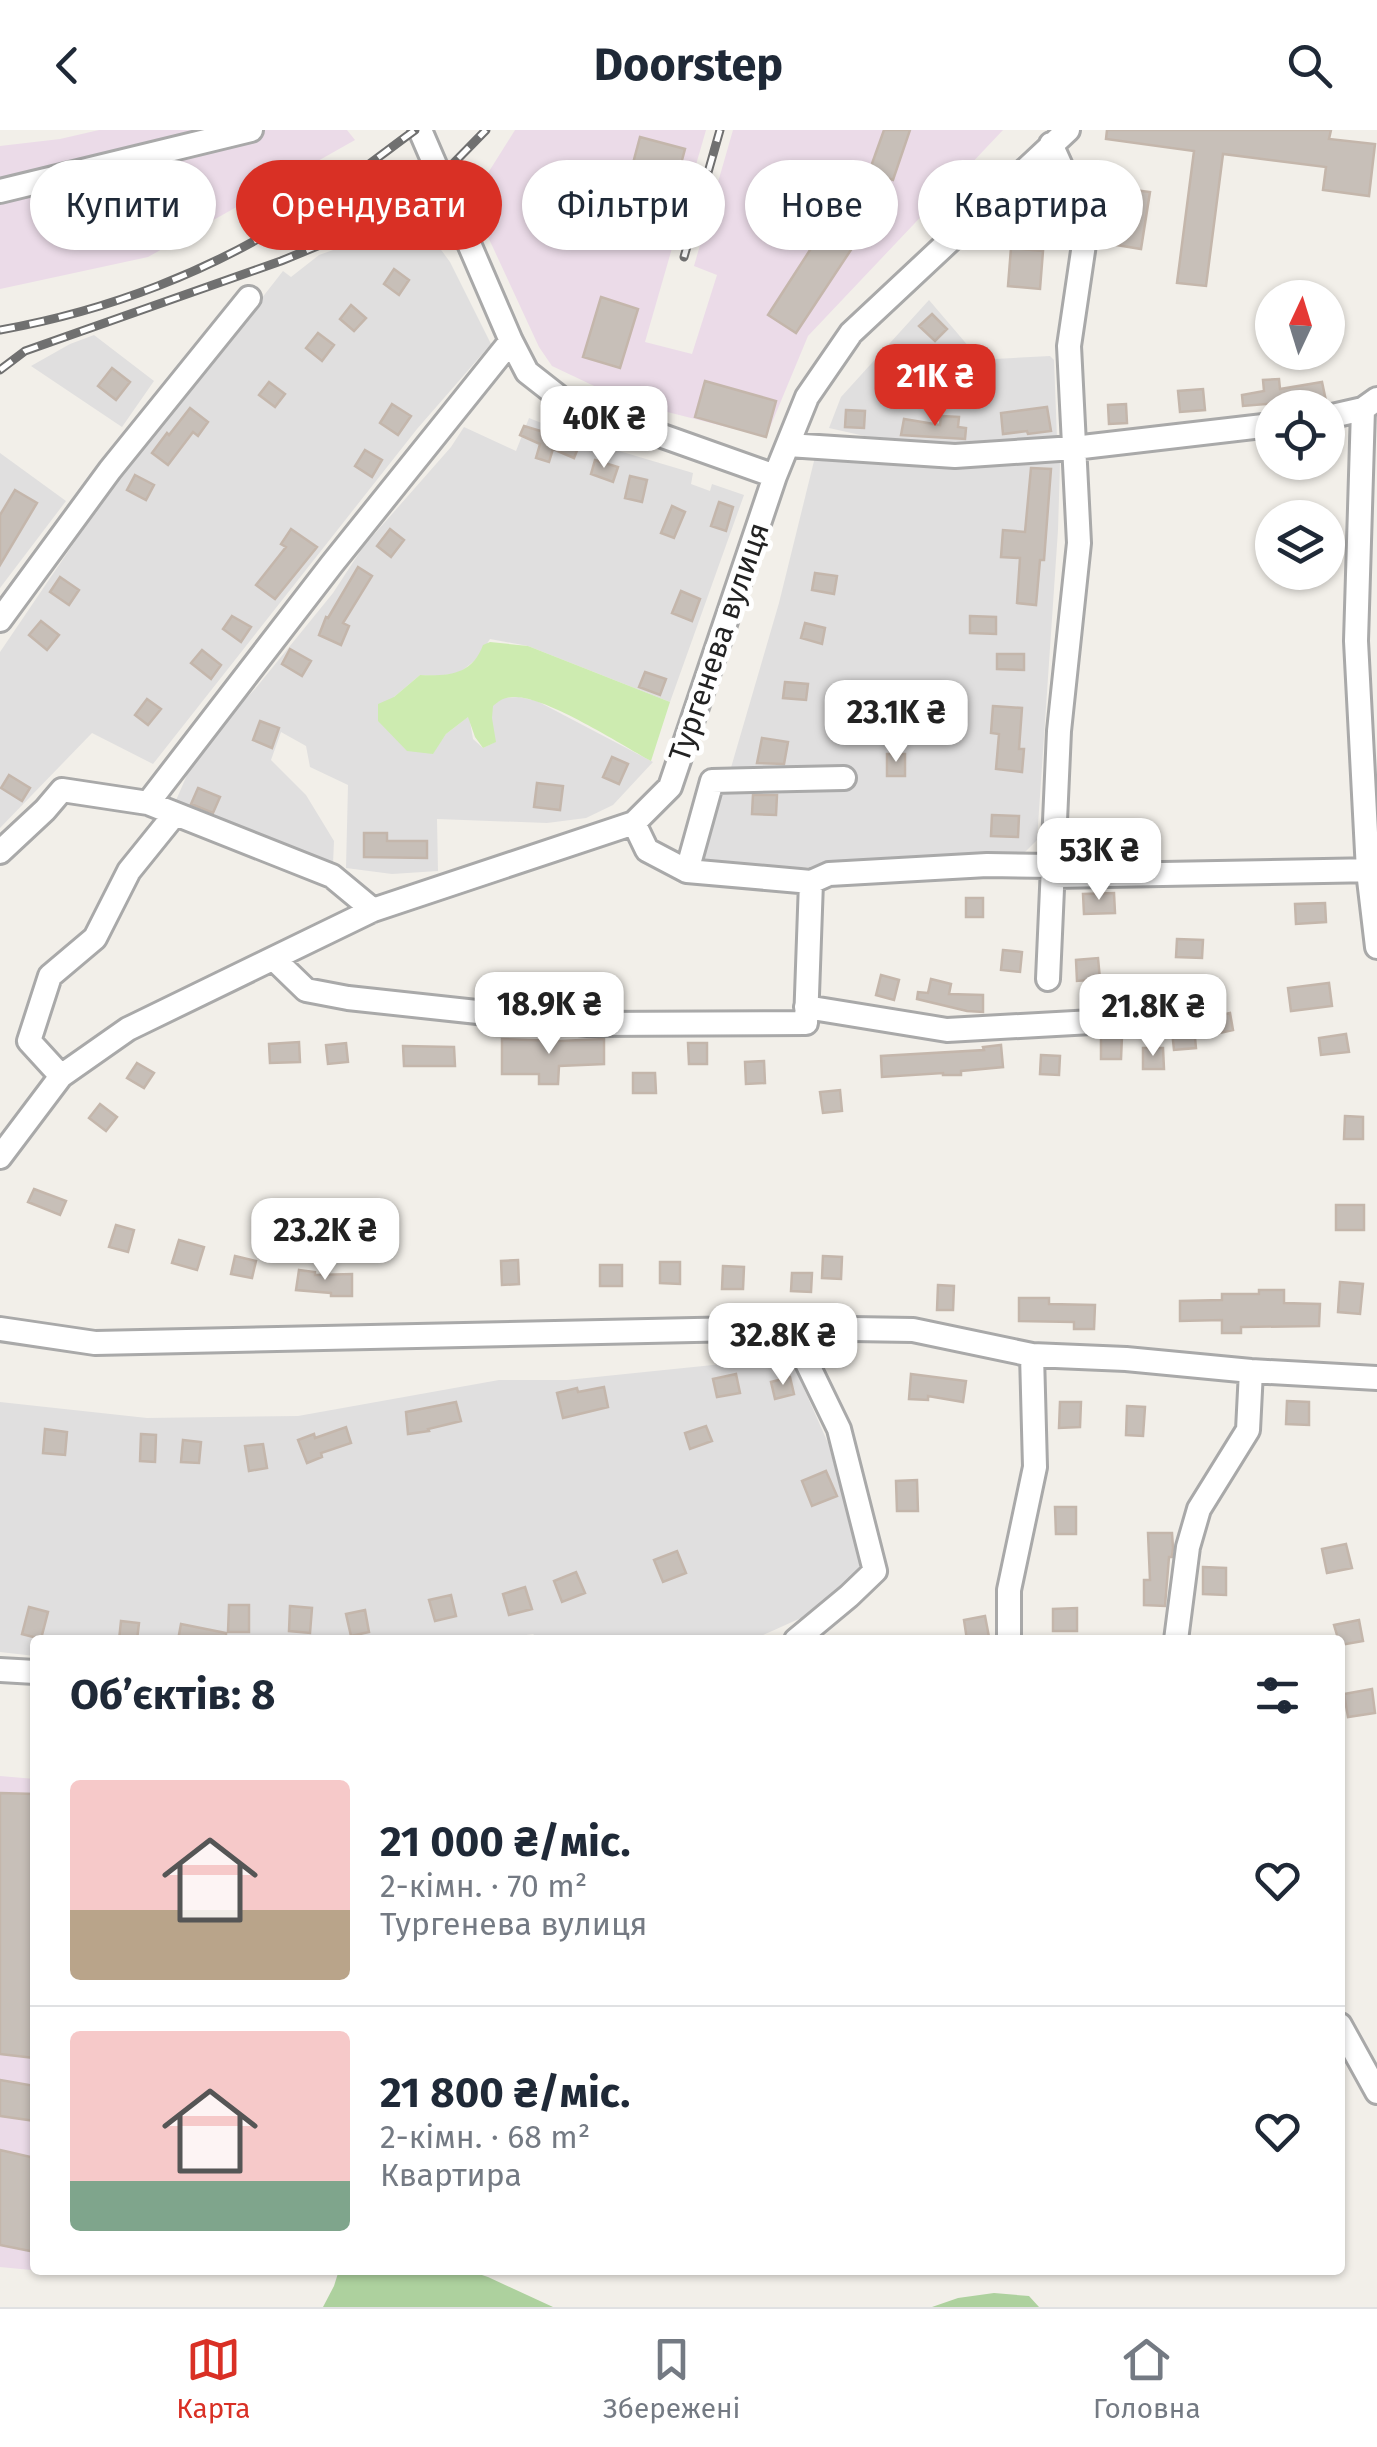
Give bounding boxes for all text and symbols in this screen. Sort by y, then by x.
icon: back [40,38,95,93]
text: Doorstep [594,38,783,92]
icon: search [1282,38,1337,93]
chip: Купити [30,160,216,250]
chip: Орендувати [236,160,502,250]
chip: Фільтри [522,160,725,250]
chip: Нове [745,160,898,250]
chip: Квартира [918,160,1143,250]
north arrow [1255,280,1345,370]
map controls [1255,280,1345,590]
pin: 21K ₴ [865,344,1005,429]
text: 21K ₴ [897,357,973,395]
pin: 40K ₴ [534,386,674,471]
button: locate [1255,390,1345,480]
text: 40K ₴ [562,399,646,437]
button: layers [1255,500,1345,590]
street label: Тургенева вулиця [661,518,777,766]
pin: 23.1K ₴ [804,680,988,765]
text: 23.1K ₴ [847,693,945,731]
pin: 53K ₴ [1029,818,1169,903]
text: 53K ₴ [1059,831,1139,869]
pin: 18.9K ₴ [457,972,641,1057]
pin: 21.8K ₴ [1061,974,1245,1059]
text: 18.9K ₴ [497,985,601,1023]
text: 21.8K ₴ [1101,987,1205,1025]
pin: 23.2K ₴ [233,1198,417,1283]
text: 23.2K ₴ [273,1211,377,1249]
pin: 32.8K ₴ [691,1303,875,1388]
text: 32.8K ₴ [730,1316,836,1354]
icon: filters [1250,1668,1305,1723]
text: Об’єктів: 8 [70,1670,275,1720]
text: 21 000 ₴/міс. [380,1817,631,1867]
icon: home [150,1820,270,1940]
icon: heart [1250,1853,1305,1908]
text: 2-кімн. · 70 m² [380,1867,587,1905]
text: Тургенева вулиця [380,1905,647,1943]
text: 21 800 ₴/міс. [380,2068,630,2118]
icon: home [150,2071,270,2191]
icon: heart [1250,2104,1305,2159]
text: 2-кімн. · 68 m² [380,2118,590,2156]
text: Квартира [380,2156,522,2194]
tab: Карта [176,2332,251,2425]
tab: Збережені [603,2332,740,2425]
tab: Головна [1093,2332,1201,2425]

